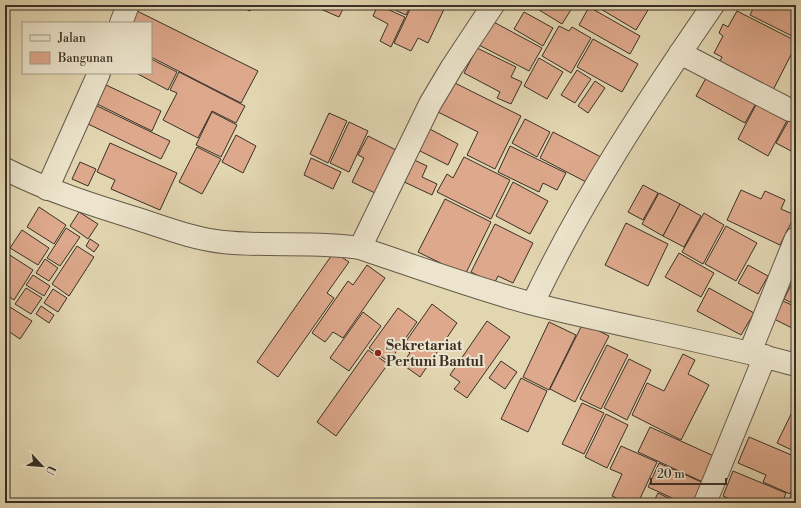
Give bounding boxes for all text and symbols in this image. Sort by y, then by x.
legend [22,22,152,74]
text: Jalan [57,31,86,46]
text: Bangunan [57,51,113,66]
place label: Sekretariat Pertuni Bantul [386,337,484,371]
marker: Sekretariat Pertuni Bantul [373,348,383,358]
north arrow [22,446,62,486]
scale bar [651,460,726,486]
text: U [42,463,58,477]
text: 20 m [657,467,685,482]

